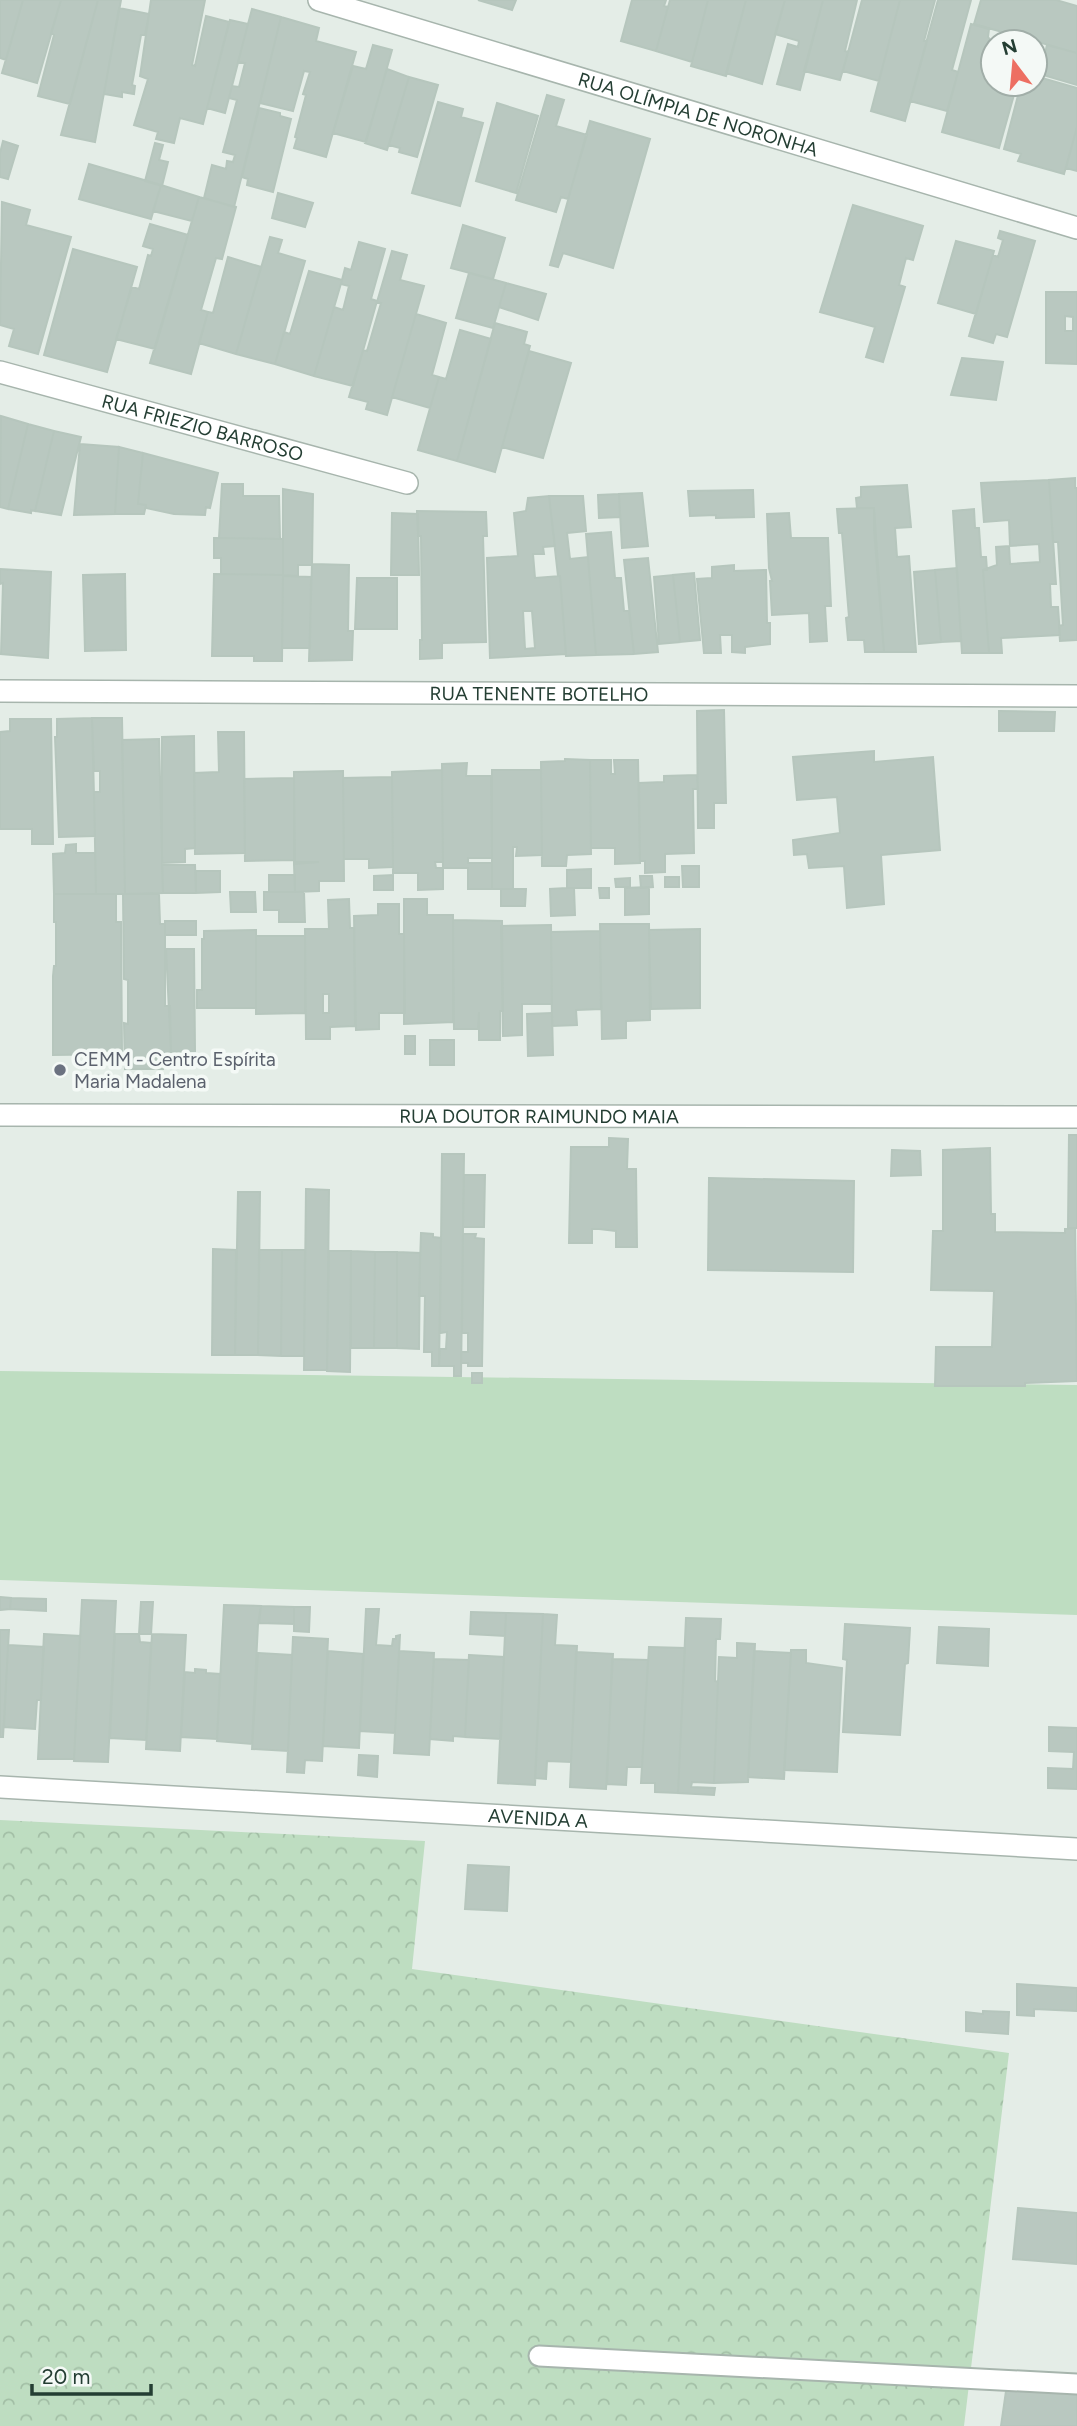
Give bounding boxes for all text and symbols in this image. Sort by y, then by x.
north arrow [979,28,1049,98]
text: N [999,34,1020,60]
street label: RUA OLÍMPIA DE NORONHA [575,68,821,162]
street label: RUA FRIEZIO BARROSO [99,389,306,466]
street label: RUA TENENTE BOTELHO [430,682,648,706]
place label: CEMM - Centro Espírita Maria Madalena [74,1048,276,1093]
marker: CEMM - Centro Espírita Maria Madalena [52,1062,68,1078]
street label: RUA DOUTOR RAIMUNDO MAIA [399,1105,679,1128]
street label: AVENIDA A [488,1804,589,1833]
scale bar [32,2352,150,2396]
text: 20 m [42,2364,90,2389]

